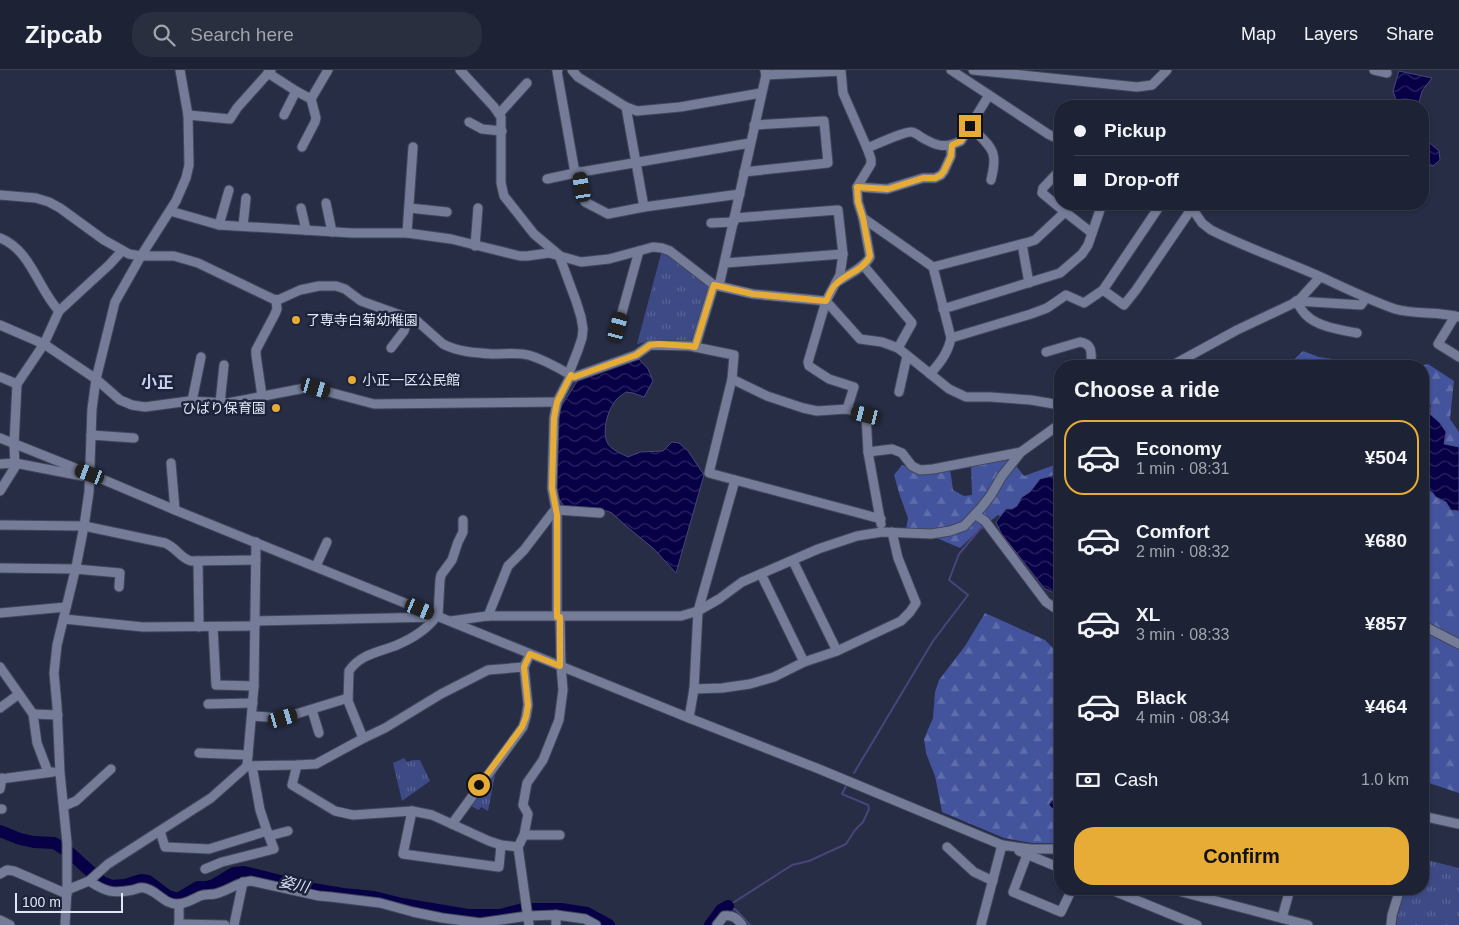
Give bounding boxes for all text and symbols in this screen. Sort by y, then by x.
search box [132,12,482,57]
text: Zipcab [25,21,102,48]
icon: search [150,21,178,49]
text: Search here [190,24,294,45]
text: Map [1241,24,1276,44]
text: Layers [1304,24,1358,44]
text: Share [1386,24,1434,44]
route end [959,115,981,137]
text: Pickup [1104,120,1166,141]
text: Drop-off [1104,169,1179,190]
car [572,171,591,203]
car [606,311,629,343]
place label: 了専寺白菊幼稚園 [306,312,418,328]
marker: 了専寺白菊幼稚園 [290,314,302,326]
place label: 小正一区公民館 [362,372,460,388]
district label: 小正 [141,374,173,391]
marker: 小正一区公民館 [346,374,358,386]
car [299,377,332,399]
text: Choose a ride [1074,377,1219,402]
place label: ひばり保育園 [182,400,266,416]
marker: ひばり保育園 [270,402,282,414]
car [849,404,882,426]
icon: car [1076,435,1121,480]
text: Economy [1136,438,1222,459]
text: ¥504 [1365,447,1407,468]
text: 1 min · 08:31 [1136,460,1229,477]
car [73,462,106,486]
icon: car [1076,518,1121,563]
text: Comfort [1136,521,1210,542]
text: ¥680 [1365,530,1407,551]
text: 2 min · 08:32 [1136,543,1229,560]
car [403,596,436,622]
icon: car [1076,601,1121,646]
text: XL [1136,604,1160,625]
text: ¥857 [1365,613,1407,634]
text: 3 min · 08:33 [1136,626,1229,643]
icon: car [1076,684,1121,729]
text: Black [1136,687,1187,708]
text: ¥464 [1365,696,1407,717]
car [266,707,299,729]
text: 4 min · 08:34 [1136,709,1229,726]
icon: cash [1074,766,1102,794]
text: Cash [1114,769,1158,790]
text: 1.0 km [1361,771,1409,788]
route start [468,774,490,796]
button: Confirm [1074,827,1409,885]
water label: 姿川 [277,872,312,896]
scale bar [15,890,122,913]
text: 100 m [22,894,61,910]

